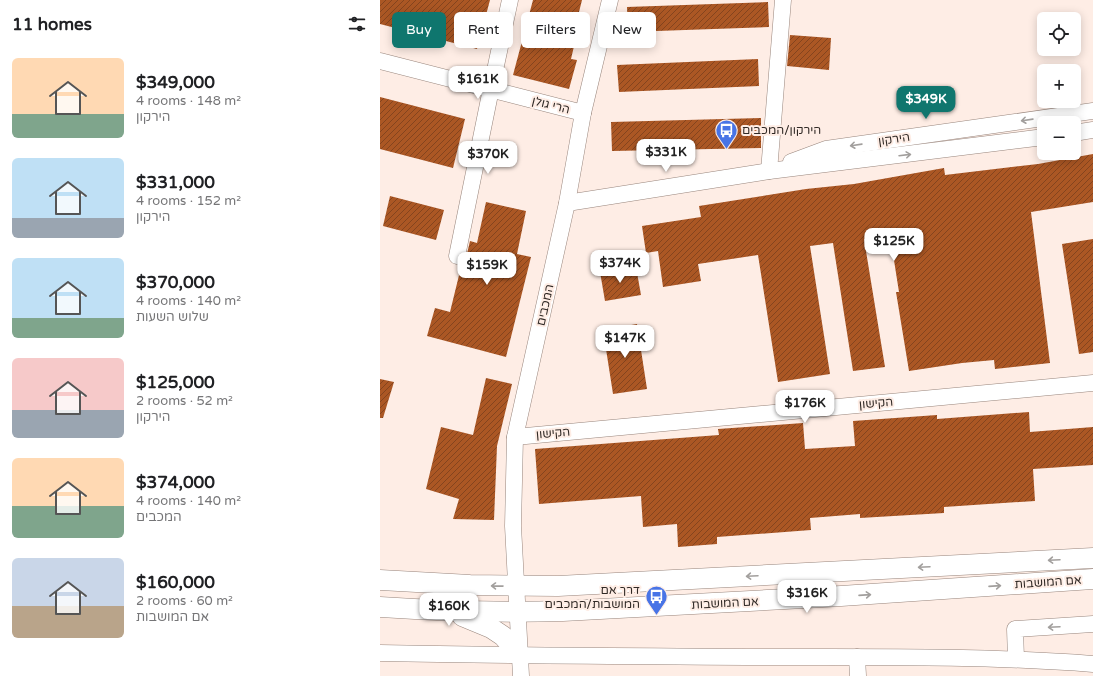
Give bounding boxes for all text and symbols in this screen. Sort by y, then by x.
chip: Buy [392,12,446,48]
chip: Rent [454,12,513,48]
chip: Filters [521,12,590,48]
chip: New [598,12,656,48]
map controls [1037,12,1081,160]
button: locate [1037,12,1081,56]
icon: filters [346,13,368,35]
text: 11 homes [12,14,92,35]
button: + [1037,64,1081,108]
pin: $161K [450,66,506,100]
text: $161K [457,71,499,87]
text: $349,000 [136,72,215,93]
icon: home [44,74,92,122]
pin: $349K [898,86,954,120]
text: $349K [905,91,947,107]
text: 4 rooms · 148 m² [136,93,241,109]
street label: הרי גולן [531,94,571,116]
text: הירקון [136,109,170,125]
one-way arrow [1021,116,1034,124]
button: − [1037,116,1081,160]
bus stop icon: הירקון/המכבים [714,117,740,150]
place label: הירקון/המכבים [742,123,821,137]
street label: הירקון [877,130,911,148]
pin: $331K [638,139,694,173]
pin: $370K [460,141,516,175]
one-way arrow [850,141,863,149]
text: $331K [645,144,687,160]
text: $370K [467,146,509,162]
one-way arrow [898,151,911,158]
text: $331,000 [136,172,215,193]
icon: home [44,174,92,222]
text: 4 rooms · 152 m² [136,193,241,209]
text: הירקון [136,209,170,225]
pin: $125K [866,228,922,262]
text: $125K [873,233,915,249]
pin: $374K [592,250,648,284]
pin: $159K [459,252,515,286]
text: $374K [599,255,641,271]
text: $159K [466,257,508,273]
text: $370,000 [136,272,215,293]
icon: home [44,274,92,322]
street label: המכבים [533,283,557,327]
text: 4 rooms · 140 m² [136,293,241,309]
text: שלוש השעות [136,309,209,325]
pin: $147K [597,325,653,359]
text: $147K [604,330,646,346]
text: $125,000 [136,372,215,393]
icon: home [44,374,92,422]
pin: $176K [777,390,833,424]
text: 2 rooms · 52 m² [136,393,233,409]
text: $176K [784,395,826,411]
street label: הקישון [858,395,894,411]
text: הירקון [136,409,170,425]
street label: הקישון [535,425,571,441]
text: $374,000 [136,472,215,493]
icon: home [44,474,92,522]
text: 4 rooms · 140 m² [136,493,241,509]
text: המכבים [136,509,182,525]
one-way arrow [1048,556,1061,564]
one-way arrow [918,563,931,571]
text: $160,000 [136,572,215,593]
one-way arrow [746,572,759,580]
street label: אם המושבות [1014,573,1082,591]
icon: home [44,574,92,622]
pin: $316K [779,580,835,614]
one-way arrow [491,582,504,590]
place label: דרך אם המושבות/המכבים [544,583,640,611]
one-way arrow [988,583,1001,590]
bus stop icon: דרך אם המושבות/המכבים [643,584,669,617]
text: $316K [786,585,828,601]
one-way arrow [858,591,871,598]
text: 2 rooms · 60 m² [136,593,233,609]
pin: $160K [421,593,477,627]
street label: אם המושבות [691,594,759,612]
text: $160K [428,598,470,614]
text: אם המושבות [136,609,209,625]
one-way arrow [1048,623,1061,630]

